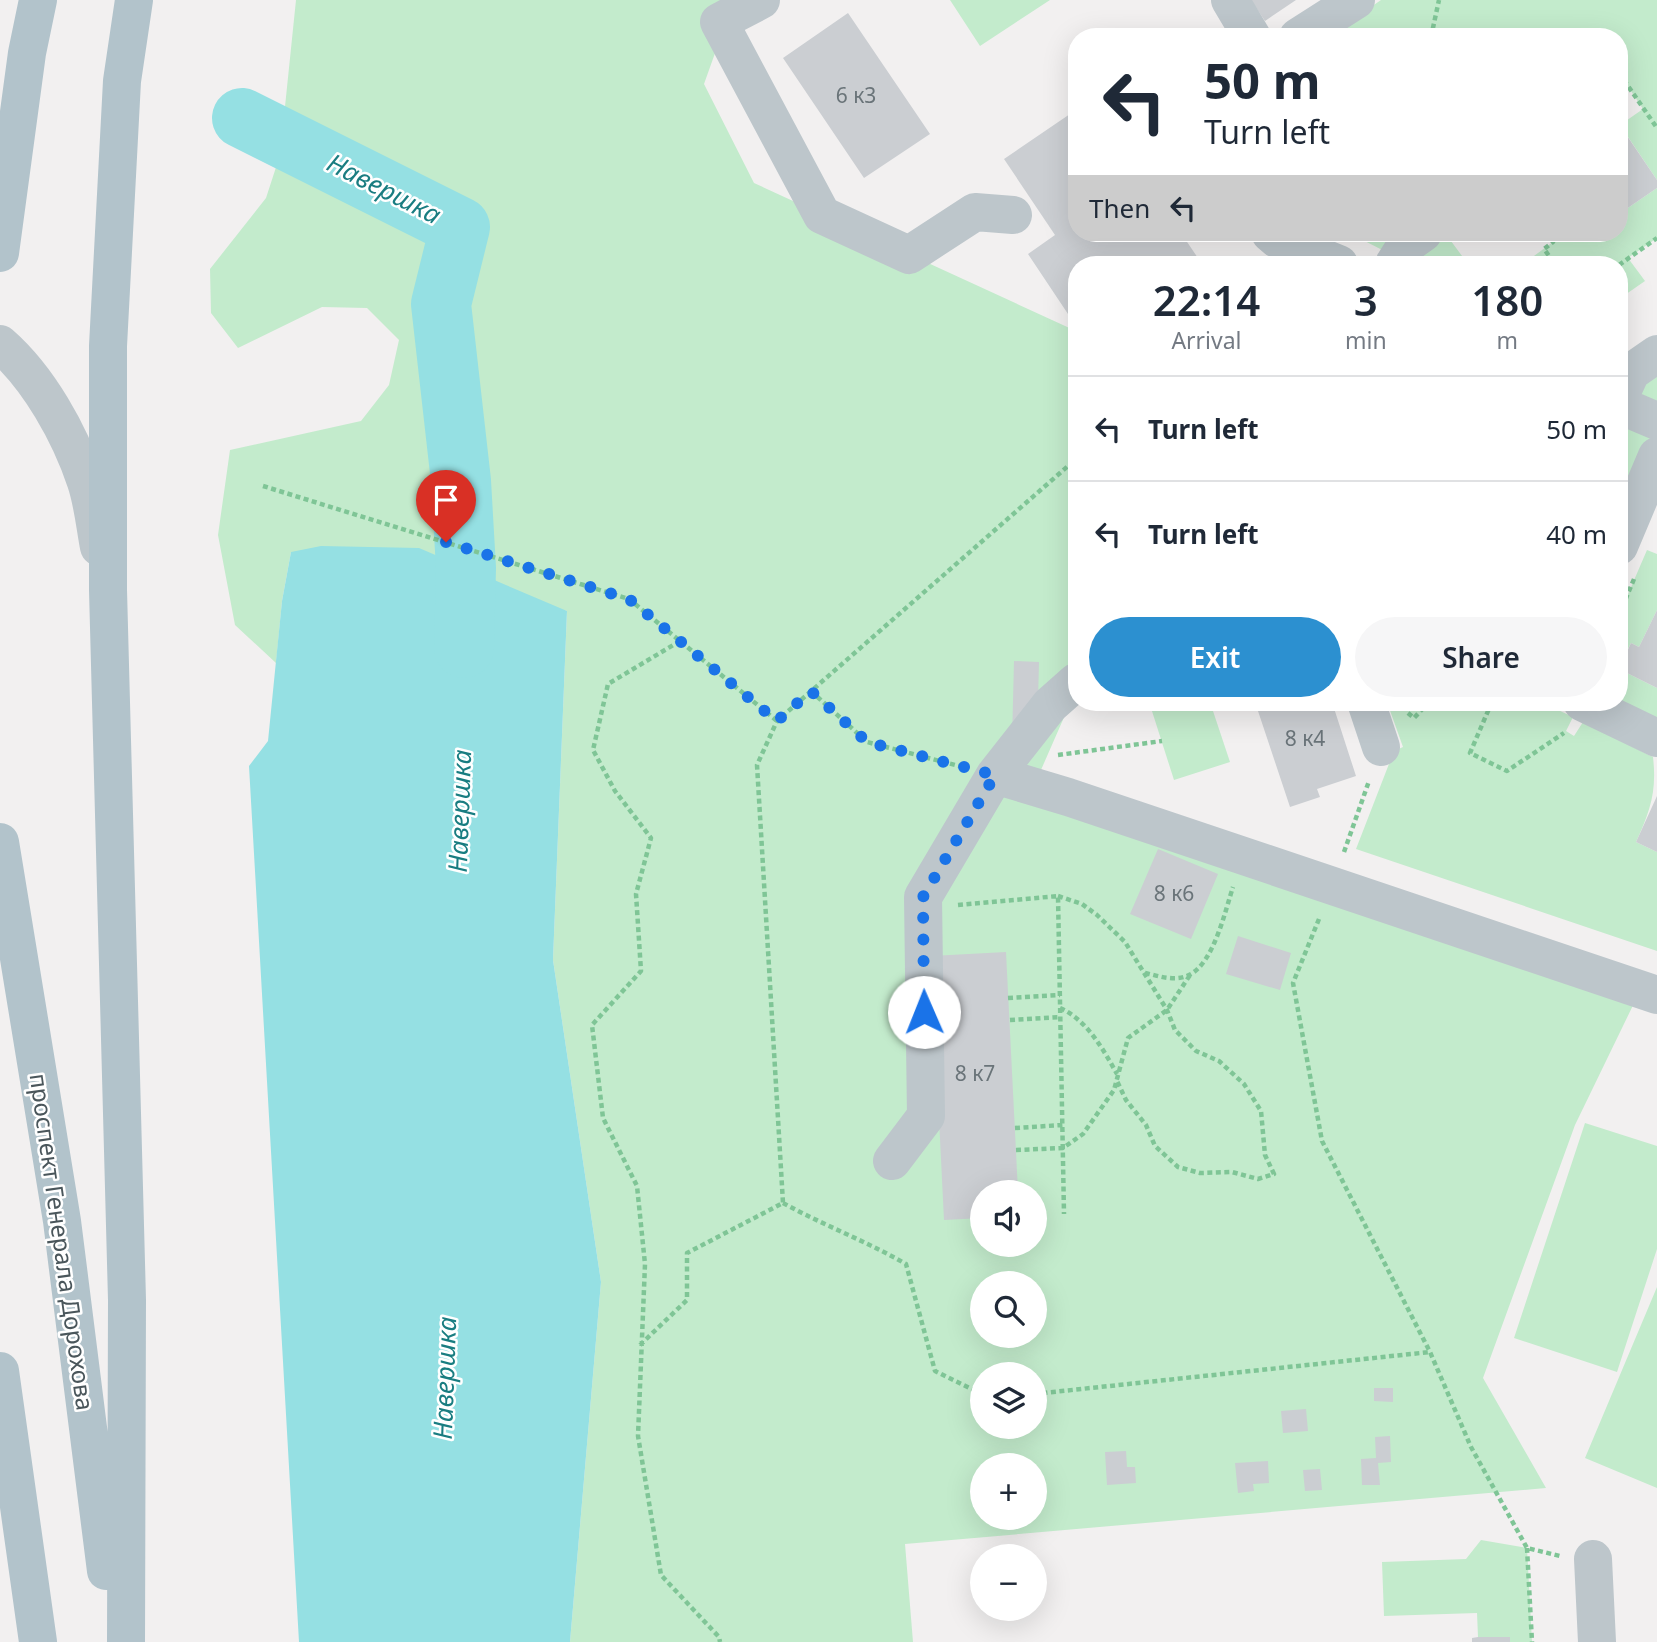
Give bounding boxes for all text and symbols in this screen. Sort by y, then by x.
text: 50 m [1204,47,1321,113]
icon: left [1089,56,1180,147]
house number: 6 к3 [836,81,876,109]
text: Turn left [1204,110,1330,153]
water label: Навершка [321,144,448,232]
icon: left [1164,189,1202,227]
text: Then [1089,190,1150,226]
text: 22:14 [1153,271,1260,328]
text: 3 [1354,271,1378,328]
text: 180 [1471,271,1543,328]
text: Arrival [1171,324,1242,356]
text: min [1345,324,1387,356]
text: m [1497,324,1518,356]
icon: left [1089,410,1127,448]
text: Turn left [1148,411,1259,447]
text: 50 m [1546,411,1607,447]
pin [416,470,476,542]
icon: arrive [427,481,465,519]
icon: left [1089,515,1127,553]
text: Turn left [1148,516,1259,552]
text: 40 m [1546,516,1607,552]
button: Exit [1089,617,1341,697]
button: Share [1355,617,1607,697]
house number: 8 к4 [1285,724,1325,752]
water label: Навершка [439,749,479,873]
house number: 8 к6 [1154,879,1194,907]
position arrow [887,975,961,1049]
house number: 8 к7 [955,1059,995,1087]
street label: проспект Генерала Дорохова [22,1071,103,1413]
map controls [970,1180,1047,1621]
button: sound [970,1180,1047,1257]
button: search [970,1271,1047,1348]
water label: Навершка [424,1316,464,1440]
button: layers [970,1362,1047,1439]
button: + [970,1453,1047,1530]
button: − [970,1544,1047,1621]

